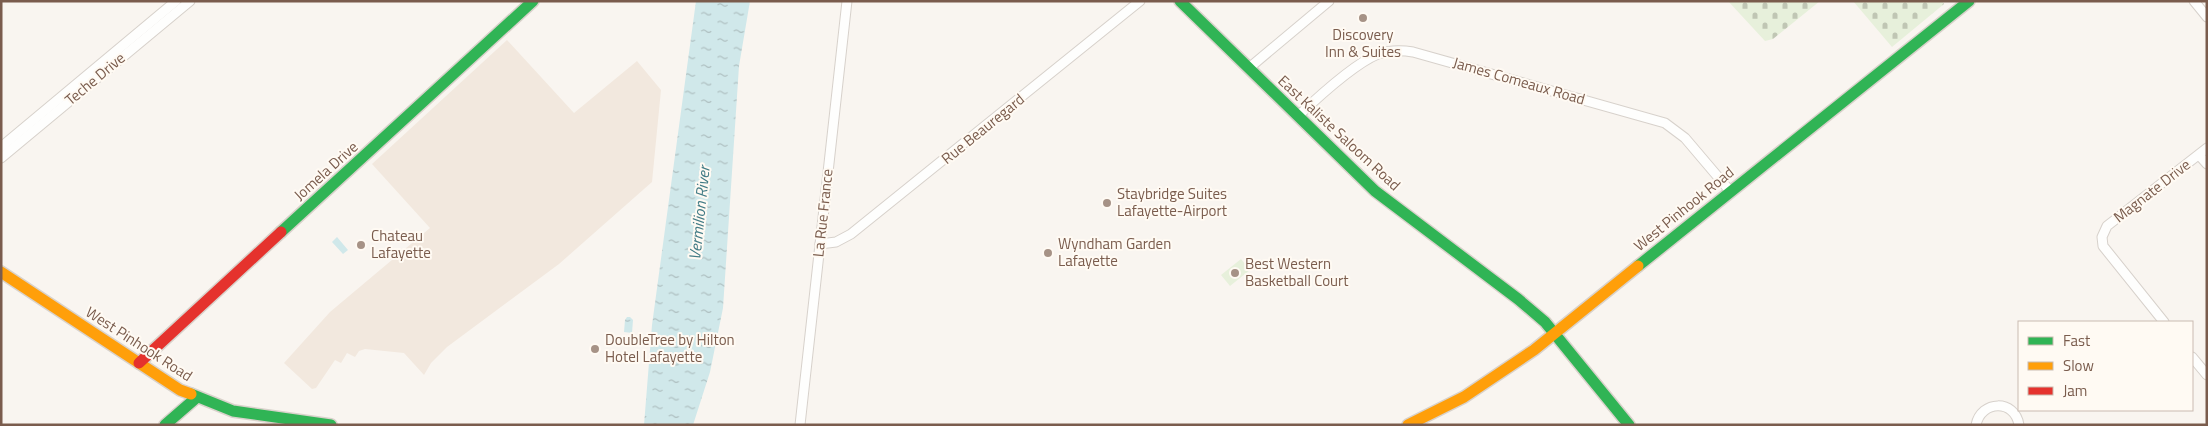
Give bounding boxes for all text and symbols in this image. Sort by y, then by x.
marker: Discovery Inn & Suites [1357,12,1369,24]
place label: Discovery Inn & Suites [1325,23,1401,63]
street label: Teche Drive [60,47,130,111]
street label: James Comeaux Road [1450,51,1588,110]
street label: East Kaliste Saloom Road [1273,69,1406,196]
street label: Rue Beauregard [936,88,1029,169]
street label: Jomela Drive [288,136,363,206]
street label: Magnate Drive [2108,153,2195,228]
street label: West Pinhook Road [1629,161,1739,256]
water label: Vermilion River [682,163,716,261]
street label: La Rue France [806,168,839,258]
place label: Staybridge Suites Lafayette-Airport [1117,182,1228,222]
marker: Staybridge Suites Lafayette-Airport [1101,197,1113,209]
place label: Chateau Lafayette [371,224,431,264]
place label: Wyndham Garden Lafayette [1058,232,1171,272]
marker: Chateau Lafayette [355,239,367,251]
marker: Wyndham Garden Lafayette [1042,247,1054,259]
place label: Best Western Basketball Court [1245,252,1349,292]
marker: Best Western Basketball Court [1229,267,1241,279]
street label: West Pinhook Road [81,300,197,387]
legend [2018,321,2193,411]
place label: DoubleTree by Hilton Hotel Lafayette [605,328,735,368]
text: Fast [2063,329,2091,352]
marker: DoubleTree by Hilton Hotel Lafayette [589,343,601,355]
text: Slow [2063,354,2094,377]
text: Jam [2063,379,2087,402]

